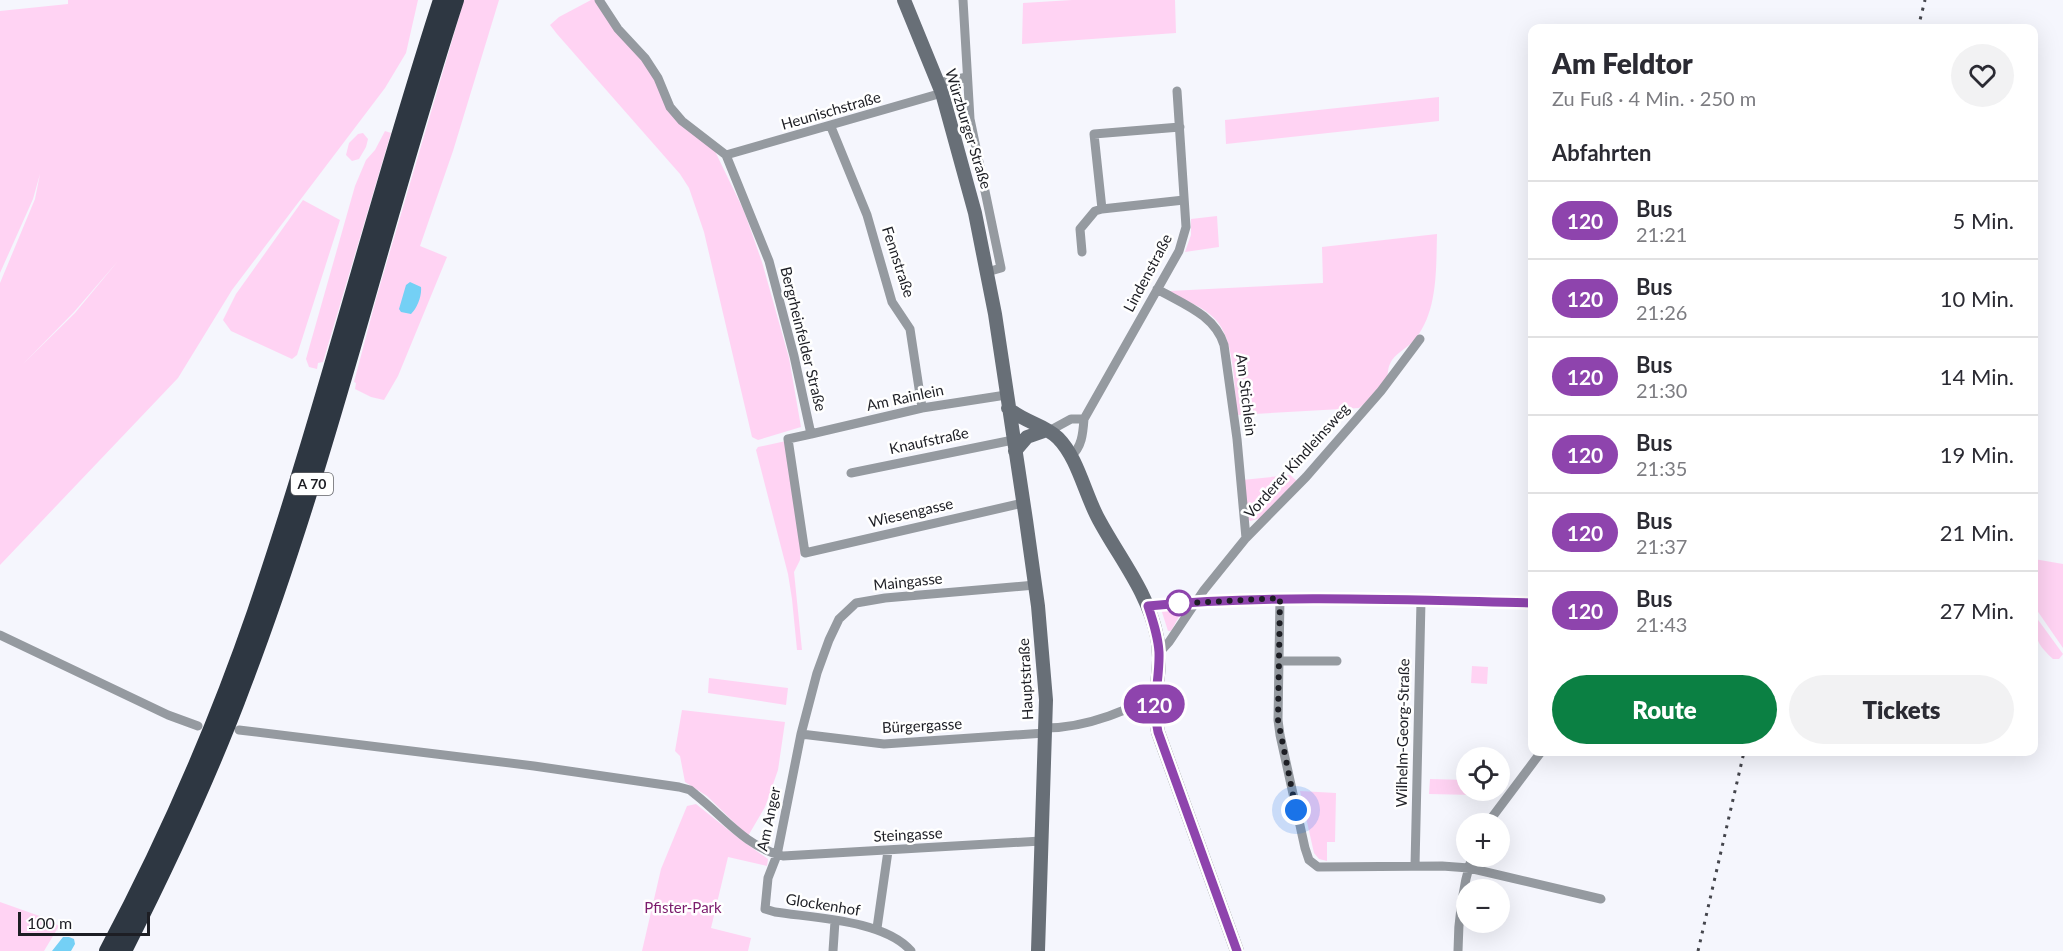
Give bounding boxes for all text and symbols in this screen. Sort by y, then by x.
button: heart [1951,44,2014,107]
text: Am Feldtor [1552,46,1693,80]
street label: Würzburger Straße [942,66,996,191]
text: Zu Fuß · 4 Min. · 250 m [1552,86,1756,110]
street label: Heunischstraße [779,87,883,133]
text: Abfahrten [1552,139,1651,166]
text: Bus [1636,195,1672,222]
text: 5 Min. [1953,207,2014,234]
text: 120 [1567,208,1603,233]
text: 21:21 [1636,222,1687,246]
street label: Fennstraße [879,224,919,300]
street label: Lindenstraße [1119,230,1175,315]
street label: Bergrheinfelder Straße [777,265,831,413]
text: Bus [1636,273,1672,300]
text: 10 Min. [1940,285,2014,312]
text: 120 [1567,286,1603,311]
text: 21:26 [1636,300,1687,324]
text: Bus [1636,351,1672,378]
street label: Am Stichlein [1233,353,1261,437]
text: 14 Min. [1940,363,2014,390]
text: 120 [1567,364,1603,389]
text: 21:30 [1636,378,1687,402]
street label: Am Rainlein [865,380,945,414]
street label: Vorderer Kindleinsweg [1240,399,1353,522]
street label: Knaufstraße [887,423,970,457]
text: Bus [1636,429,1672,456]
text: 19 Min. [1940,441,2014,468]
text: 120 [1567,442,1603,467]
text: 21:35 [1636,456,1687,480]
road number: A 70 [291,473,333,495]
street label: Wiesengasse [867,494,955,530]
text: Bus [1636,507,1672,534]
text: 21 Min. [1940,519,2014,546]
text: 120 [1567,520,1603,545]
text: 21:37 [1636,534,1687,558]
street label: Maingasse [872,568,943,594]
text: Bus [1636,585,1672,612]
unlabelled marker [1166,590,1192,616]
text: 27 Min. [1940,597,2014,624]
text: 120 [1567,598,1603,623]
text: 21:43 [1636,612,1687,636]
street label: Hauptstraße [1014,638,1036,720]
street label: Wilhelm-Georg-Straße [1392,658,1412,808]
button: Route [1552,675,1777,744]
button: Tickets [1789,675,2014,744]
line badge: 120 [1120,684,1188,724]
text: 120 [1136,692,1172,717]
street label: Bürgergasse [881,714,963,736]
map controls [1456,747,1510,933]
button: locate [1456,747,1510,801]
street label: Am Anger [752,784,784,853]
your location [1281,795,1311,825]
button: + [1456,813,1510,867]
street label: Steingasse [873,823,943,845]
button: − [1456,879,1510,933]
street label: Glockenhof [784,889,863,919]
park label: Pfister-Park [644,898,722,916]
scale bar [18,909,150,936]
text: 100 m [27,913,72,932]

